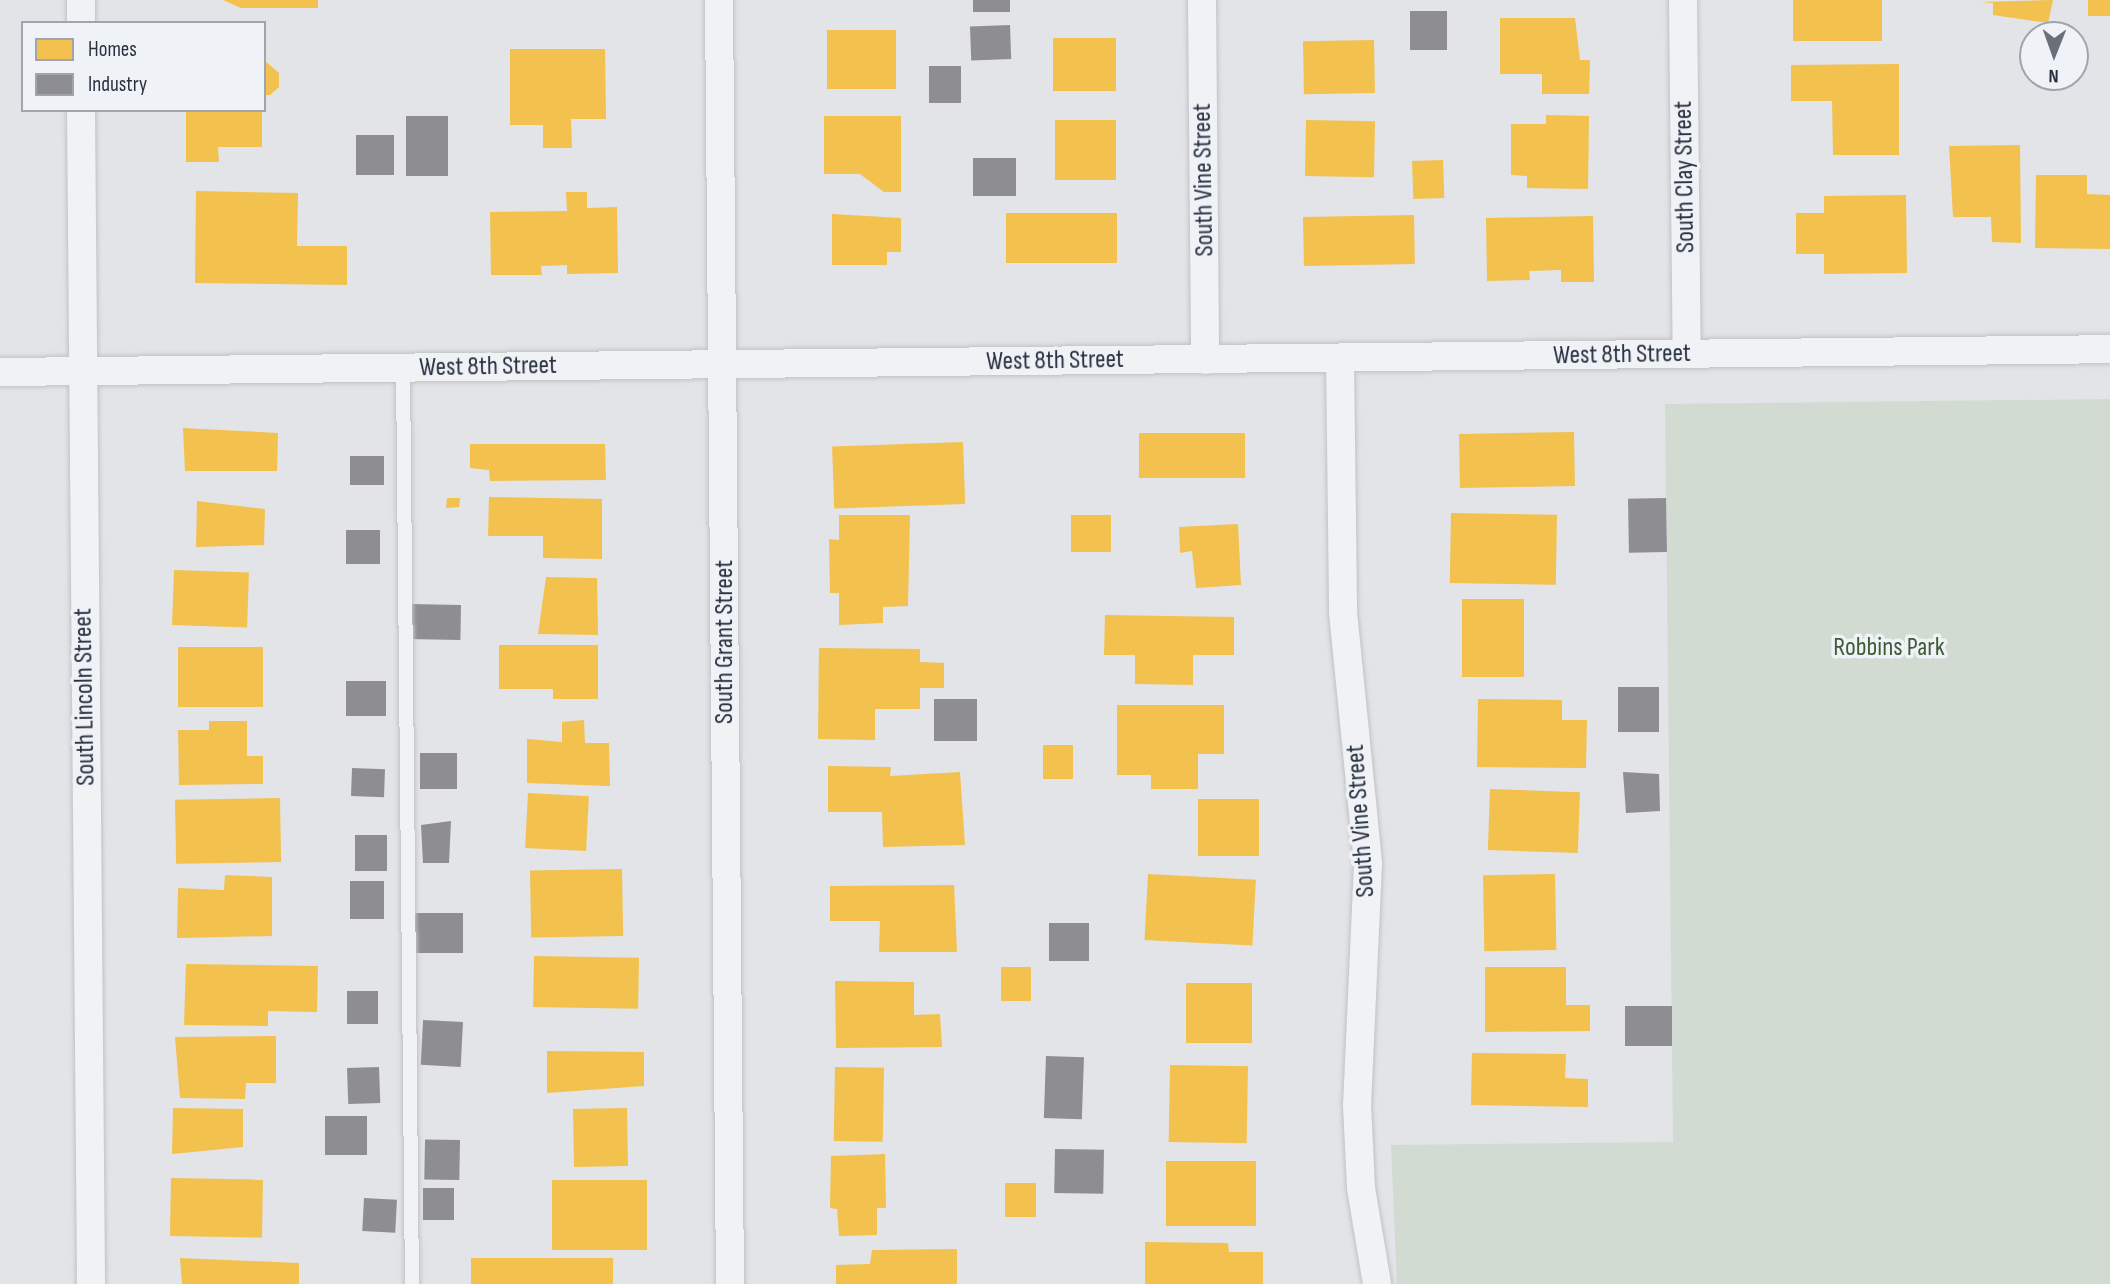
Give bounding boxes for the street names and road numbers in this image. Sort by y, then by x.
street label: South Clay Street [1668,101,1702,253]
street label: South Vine Street [1187,103,1221,257]
street label: West 8th Street [1553,338,1691,372]
street label: West 8th Street [986,344,1124,378]
street label: West 8th Street [419,350,557,384]
street label: South Grant Street [709,560,741,724]
street label: South Lincoln Street [68,608,102,786]
street label: South Vine Street [1340,744,1382,898]

